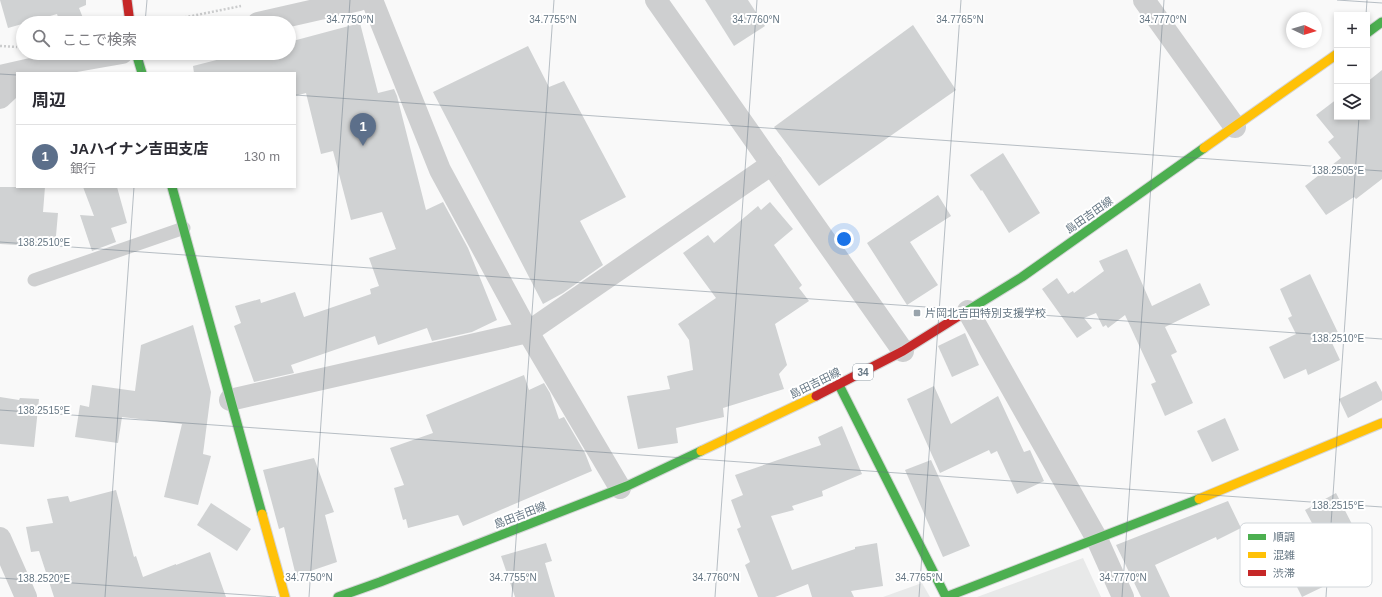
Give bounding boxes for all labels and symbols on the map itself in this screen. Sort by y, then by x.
north arrow [1286,12,1322,48]
text: 34.7750°N [326,14,374,25]
text: 34.7755°N [529,14,577,25]
text: 34.7760°N [732,14,780,25]
text: 34.7765°N [936,14,984,25]
text: 34.7770°N [1139,14,1187,25]
pin: 1 [350,113,376,146]
text: 138.2505°E [1312,165,1365,176]
street label: 島田吉田線 [1063,194,1115,236]
your location [834,229,854,249]
text: 138.2510°E [18,237,71,248]
place label: 片岡北吉田特別支援学校 [925,307,1046,319]
marker: 片岡北吉田特別支援学校 [912,308,922,318]
text: 138.2510°E [1312,333,1365,344]
road number: 34 [853,364,873,380]
street label: 島田吉田線 [788,366,842,400]
text: 138.2515°E [18,405,71,416]
street label: 島田吉田線 [492,500,548,530]
text: 138.2515°E [1312,500,1365,511]
legend [1240,523,1372,587]
text: 順調 [1273,531,1295,543]
text: 混雑 [1273,549,1295,561]
text: 渋滞 [1273,567,1295,579]
text: 34.7750°N [285,572,333,583]
text: 34.7755°N [489,572,537,583]
text: 34.7760°N [692,572,740,583]
text: 34.7765°N [895,572,943,583]
text: 34.7770°N [1099,572,1147,583]
text: 138.2520°E [18,573,71,584]

